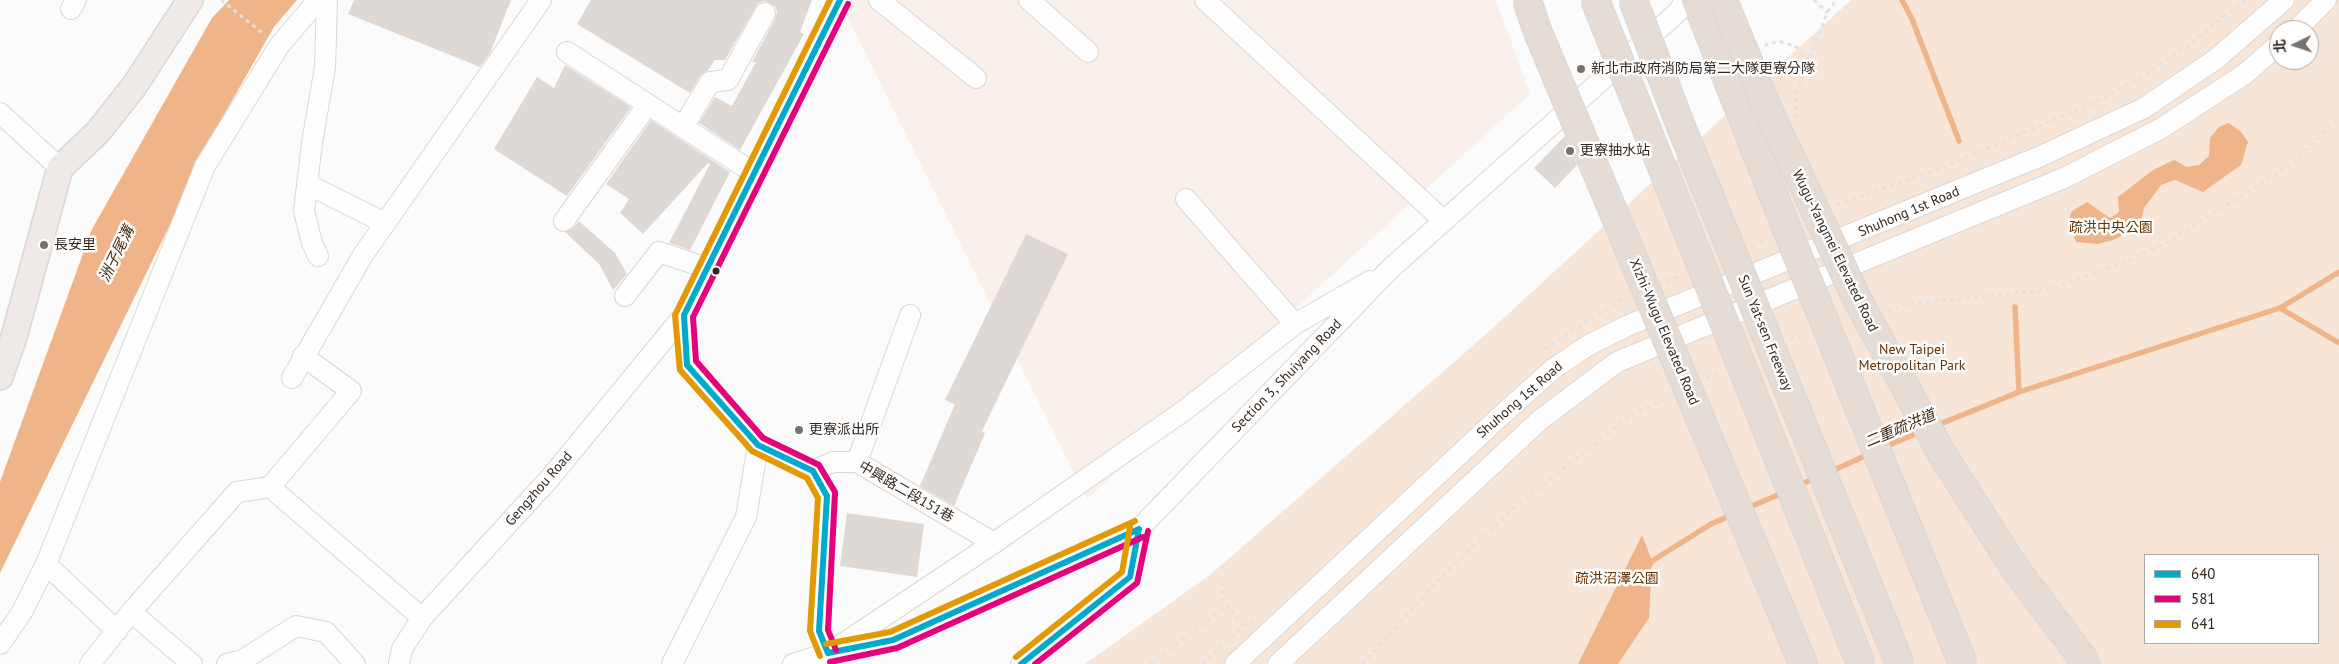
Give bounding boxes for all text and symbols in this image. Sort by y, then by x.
north arrow [2269,20,2319,70]
text: 北 [2271,38,2290,54]
place label: 新北市政府消防局第二大隊更寮分隊 [1591,61,1815,77]
marker: 新北市政府消防局第二大隊更寮分隊 [1575,63,1587,75]
place label: 更寮抽水站 [1580,143,1650,159]
marker: 更寮抽水站 [1564,145,1576,157]
street label: Wugu-Yangmei Elevated Road [1788,167,1882,335]
street label: Shuhong 1st Road [1856,183,1962,241]
park label: 疏洪中央公園 [2069,220,2153,236]
water label: 洲子尾溝 [96,223,138,285]
place label: 長安里 [54,237,96,253]
marker: 長安里 [38,239,50,251]
street label: Xizhi-Wugu Elevated Road [1626,256,1702,408]
unlabelled marker [711,266,721,276]
street label: Sun Yat-sen Freeway [1734,273,1796,393]
street label: Section 3, Shuiyang Road [1228,316,1346,436]
park label: New Taipei Metropolitan Park [1859,342,1965,374]
street label: Shuhong 1st Road [1474,358,1566,442]
water label: 二重疏洪道 [1862,406,1938,452]
place label: 更寮派出所 [809,422,879,438]
marker: 更寮派出所 [793,424,805,436]
street label: Gengzhou Road [502,448,576,530]
street label: 中興路二段151巷 [856,458,956,526]
legend [2144,554,2319,644]
text: 640 [2191,564,2216,583]
park label: 疏洪沼澤公園 [1575,571,1659,587]
text: 581 [2191,589,2216,608]
text: 641 [2191,614,2216,633]

